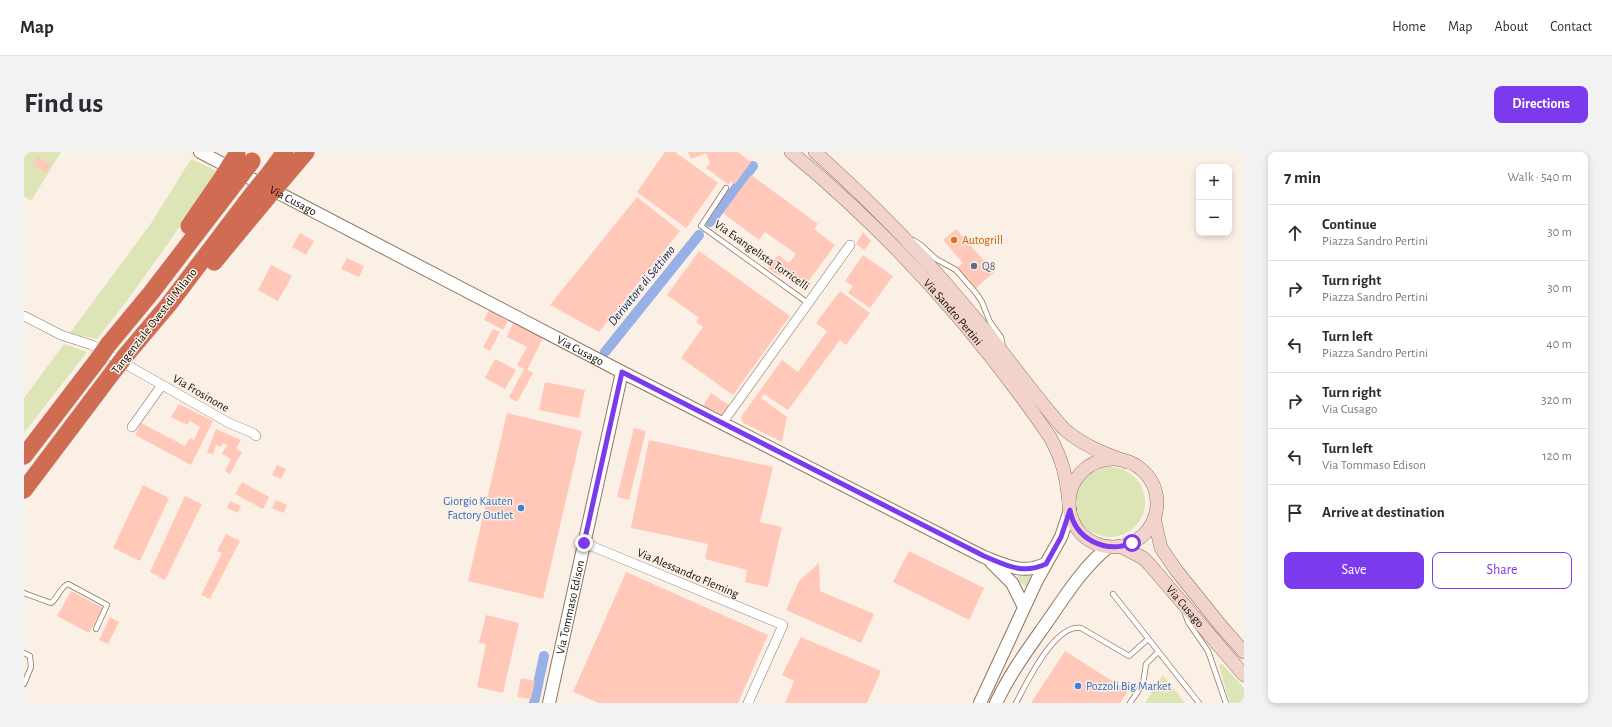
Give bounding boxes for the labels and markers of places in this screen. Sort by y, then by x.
place label: Autogrill [962,234,1003,246]
marker: Autogrill [949,235,959,245]
place label: Q8 [982,260,996,273]
marker: Q8 [969,261,979,271]
place label: Giorgio Kauten Factory Outlet [443,495,513,522]
marker: Giorgio Kauten Factory Outlet [516,503,526,513]
place label: Pozzoli Big Market [1086,680,1172,692]
marker: Pozzoli Big Market [1073,681,1083,691]

